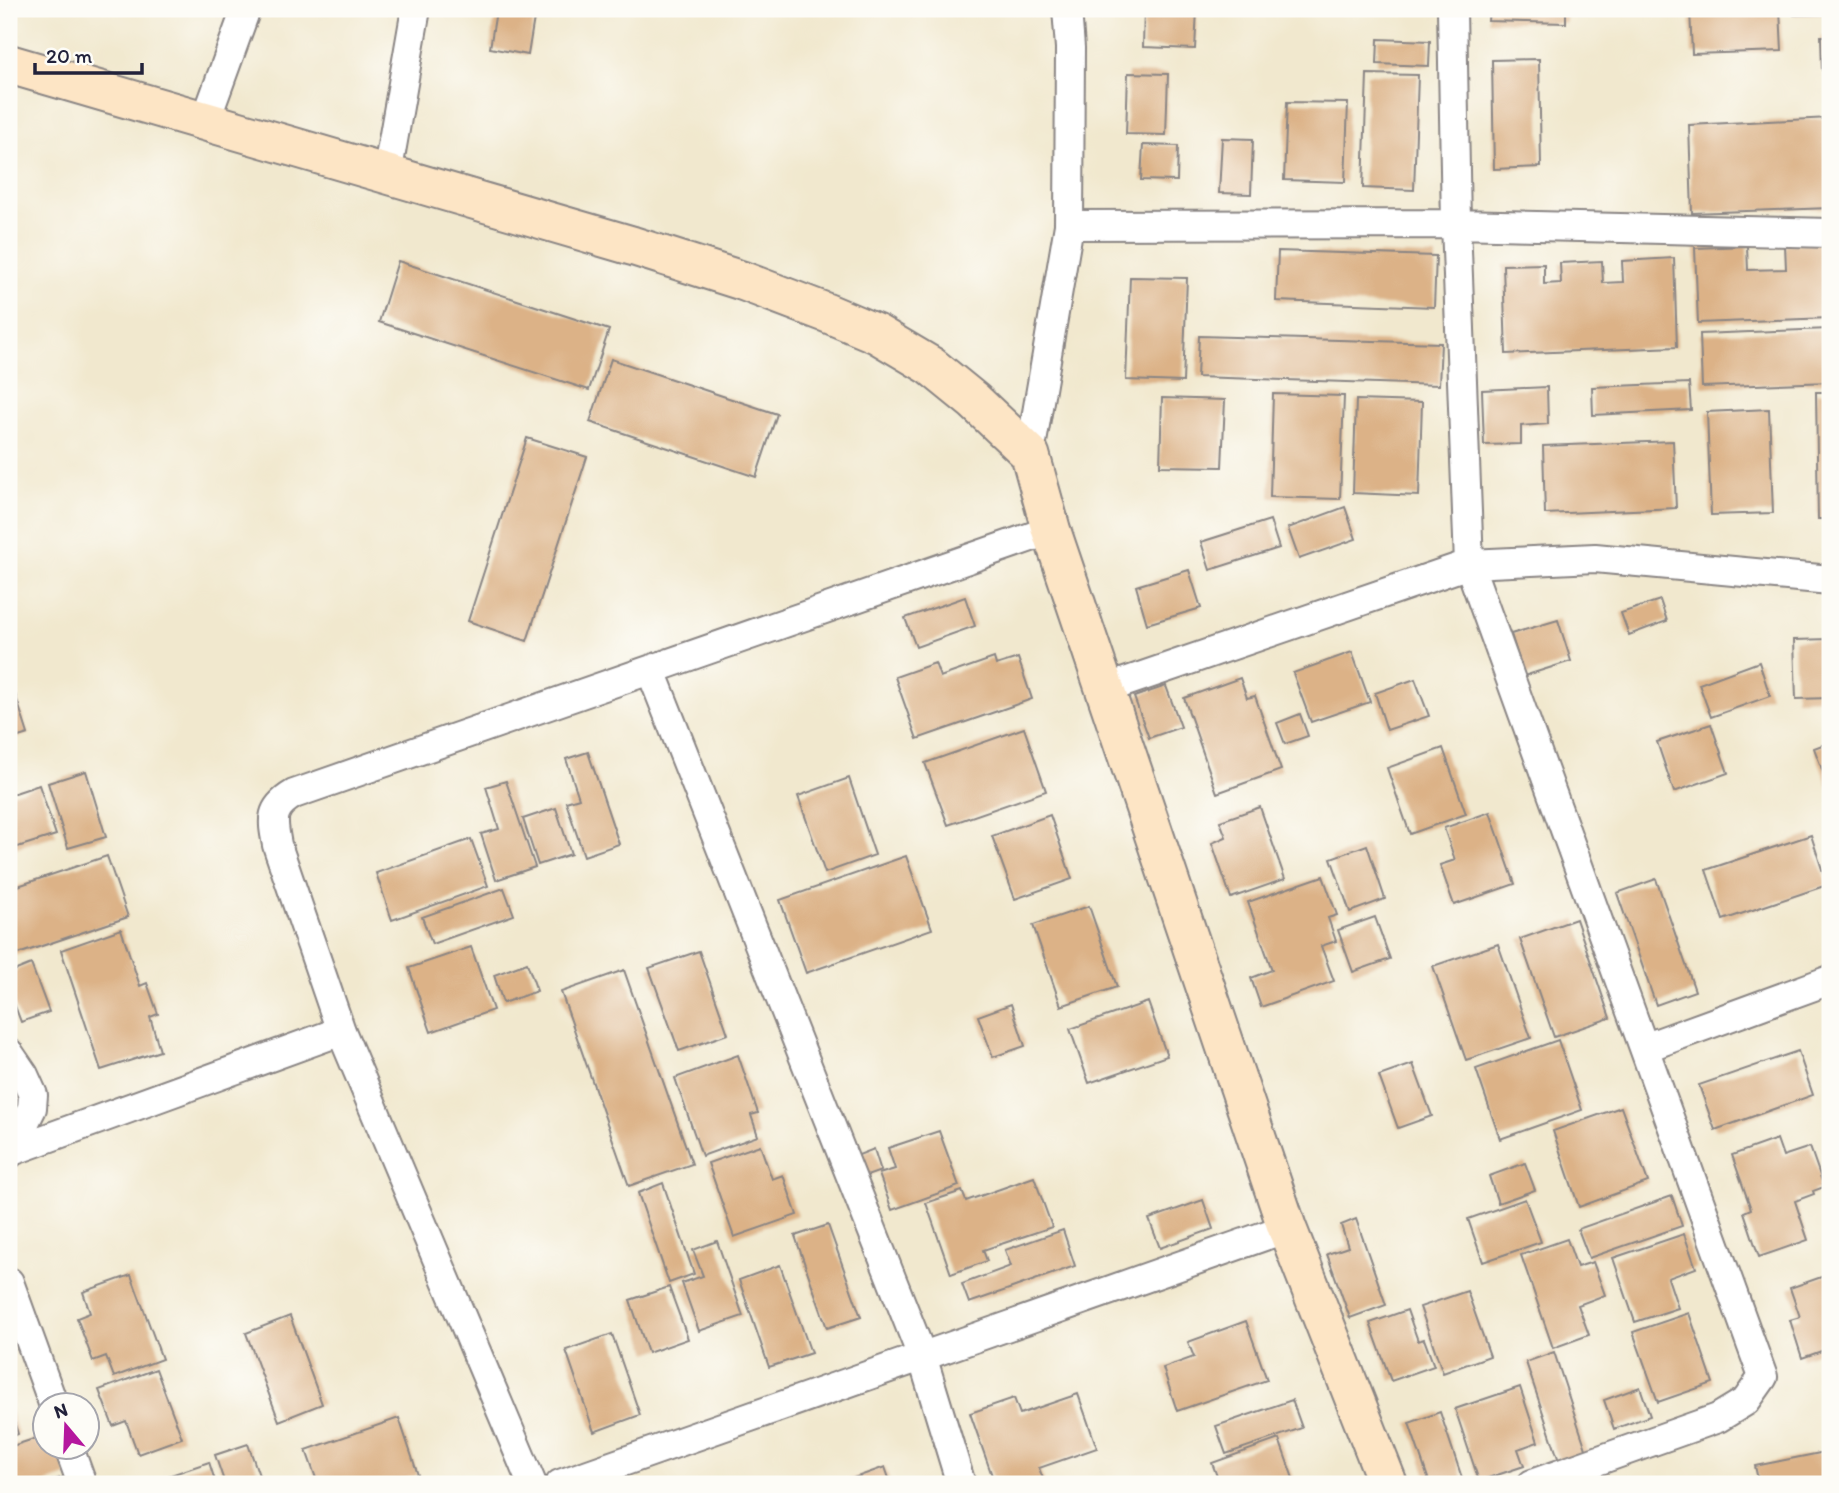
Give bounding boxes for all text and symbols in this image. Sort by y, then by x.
scale bar [35,32,142,76]
text: 20 m [46,43,93,68]
north arrow [32,1392,102,1462]
text: N [51,1397,70,1423]

